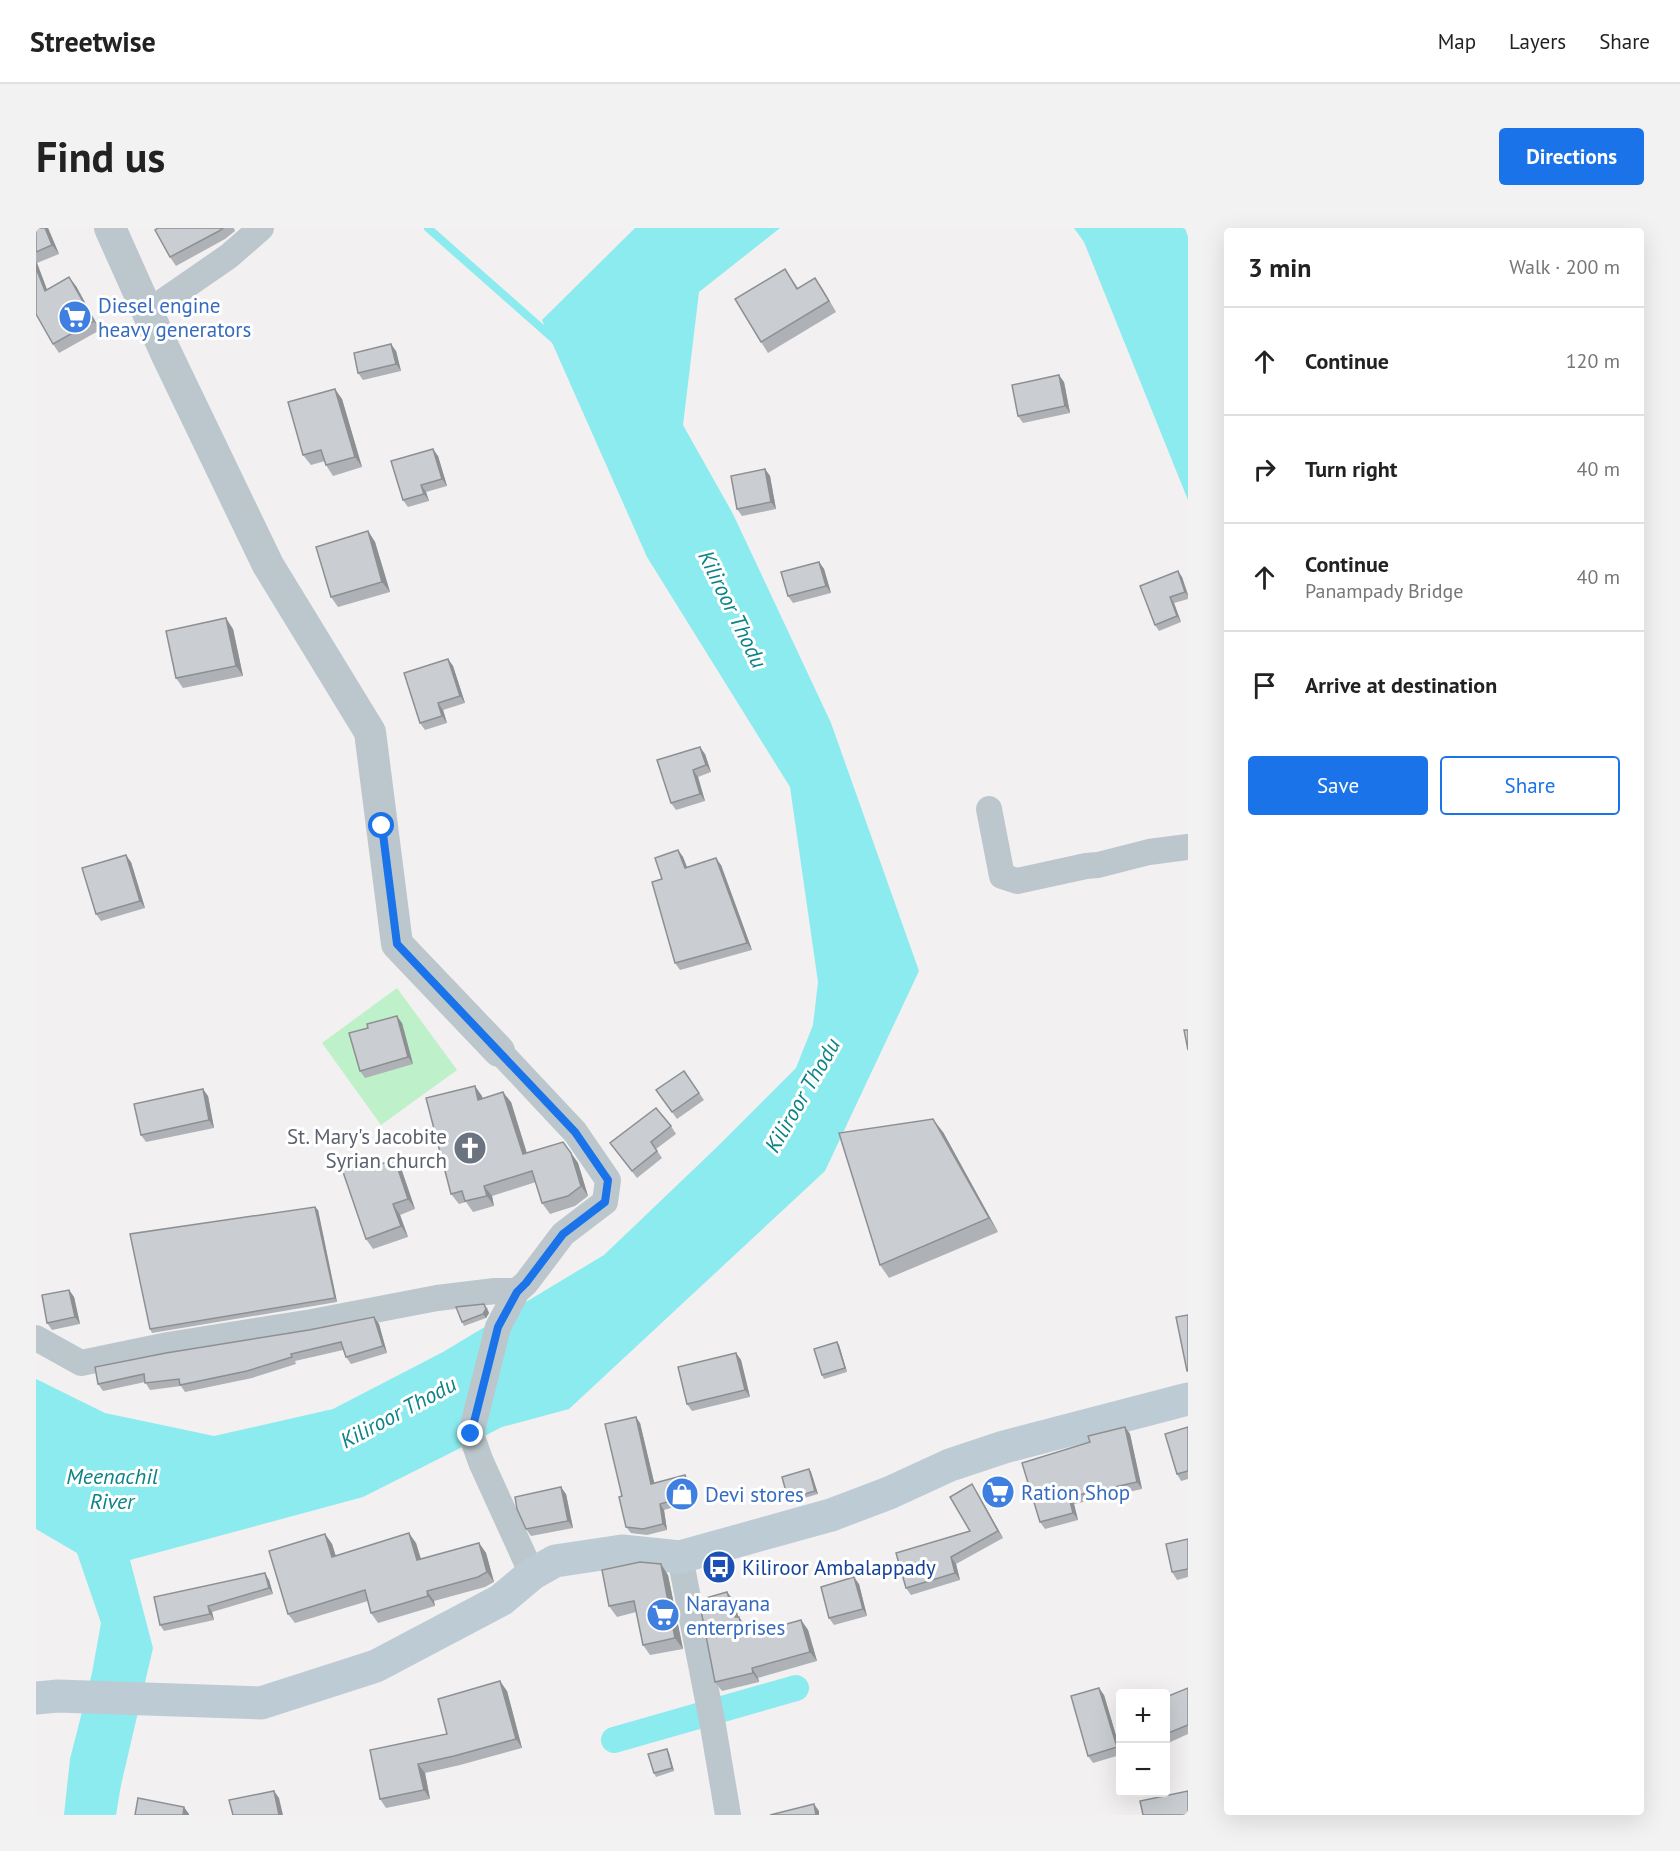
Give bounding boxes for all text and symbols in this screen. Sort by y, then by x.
text: Streetwise [30,23,156,60]
text: Map [1438,28,1476,55]
text: Layers [1509,28,1566,55]
text: Share [1599,28,1650,55]
button: Directions [1499,128,1644,185]
text: Find us [36,129,165,184]
text: 3 min [1248,251,1311,284]
text: Walk · 200 m [1509,254,1620,280]
place label: Diesel engine heavy generators [98,292,251,343]
supermarket icon: Diesel engine heavy generators [57,299,93,335]
icon: ahead [1248,345,1281,378]
text: Continue [1305,347,1389,375]
text: 120 m [1566,348,1620,374]
icon: right [1248,453,1281,486]
text: Turn right [1305,455,1397,483]
text: 40 m [1577,456,1620,482]
water label: Kiliroor Thodu [692,545,774,673]
text: Continue [1305,550,1389,578]
icon: ahead [1248,561,1281,594]
text: 40 m [1577,564,1620,590]
text: Panampady Bridge [1305,578,1463,604]
icon: arrive [1248,669,1281,702]
text: Arrive at destination [1305,671,1497,699]
button: Save [1248,756,1428,815]
button: Share [1440,756,1620,815]
route start [368,812,394,838]
water label: Kiliroor Thodu [758,1033,846,1157]
place label: St. Mary's Jacobite Syrian church [287,1123,447,1174]
church icon: St. Mary's Jacobite Syrian church [452,1130,488,1166]
water label: Kiliroor Thodu [335,1370,461,1454]
route end [457,1420,483,1446]
water label: Meenachil River [66,1462,158,1515]
supermarket icon: Ration Shop [980,1474,1016,1510]
shop icon: Devi stores [664,1476,700,1512]
place label: Ration Shop [1021,1479,1130,1506]
place label: Devi stores [705,1481,804,1508]
bus stop icon: Kiliroor Ambalappady [701,1549,737,1585]
place label: Kiliroor Ambalappady [742,1554,936,1581]
place label: Narayana enterprises [686,1590,785,1641]
supermarket icon: Narayana enterprises [645,1597,681,1633]
map controls [1116,1689,1170,1797]
button: + [1116,1689,1170,1743]
button: − [1116,1743,1170,1797]

